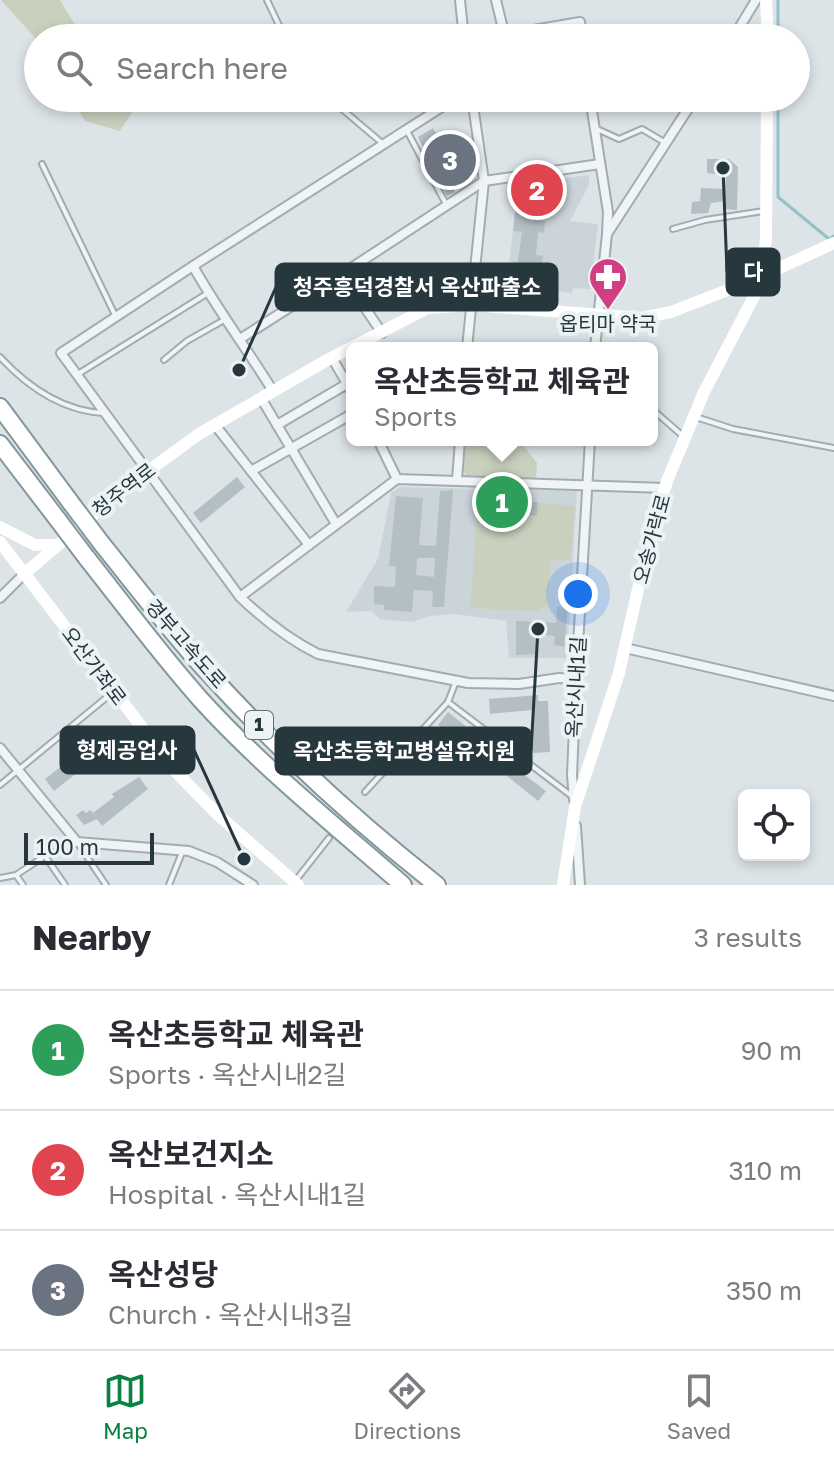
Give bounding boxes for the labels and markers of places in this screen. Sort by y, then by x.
pin: 3 [424,130,476,190]
pin: 2 [511,160,563,220]
callout: 다 [727,249,779,295]
pharmacy icon: 옵티마 약국 [587,256,629,311]
callout: 청주흥덕경찰서 옥산파출소 [276,264,557,310]
place label: 옵티마 약국 [560,311,657,335]
pin: 1 [476,472,528,532]
callout: 형제공업사 [61,727,194,773]
callout: 옥산초등학교병설유치원 [276,728,531,774]

